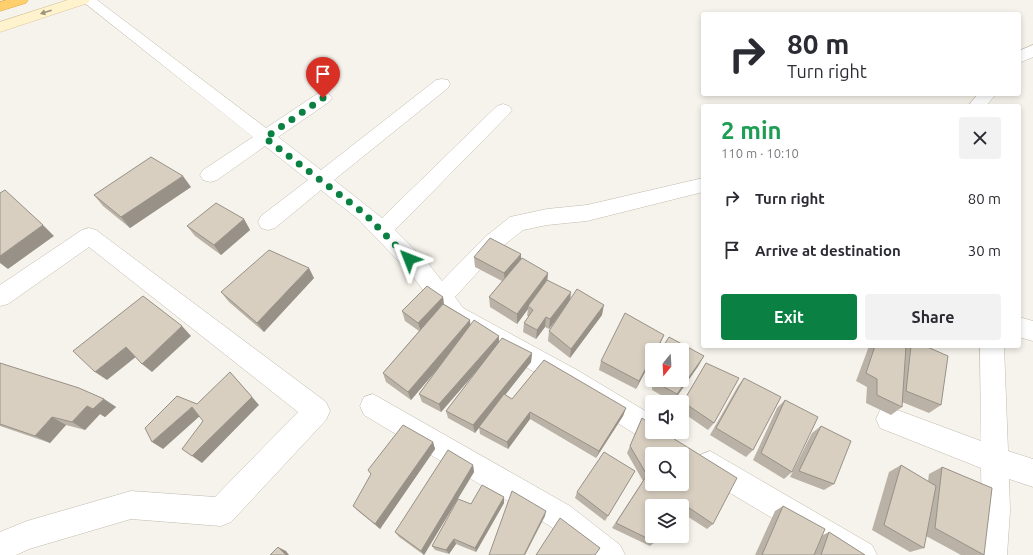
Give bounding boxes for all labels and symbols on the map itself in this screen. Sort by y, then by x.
one-way arrow [39,9,51,15]
pin [306,57,340,98]
position arrow [388,238,430,280]
north arrow [645,343,689,387]

